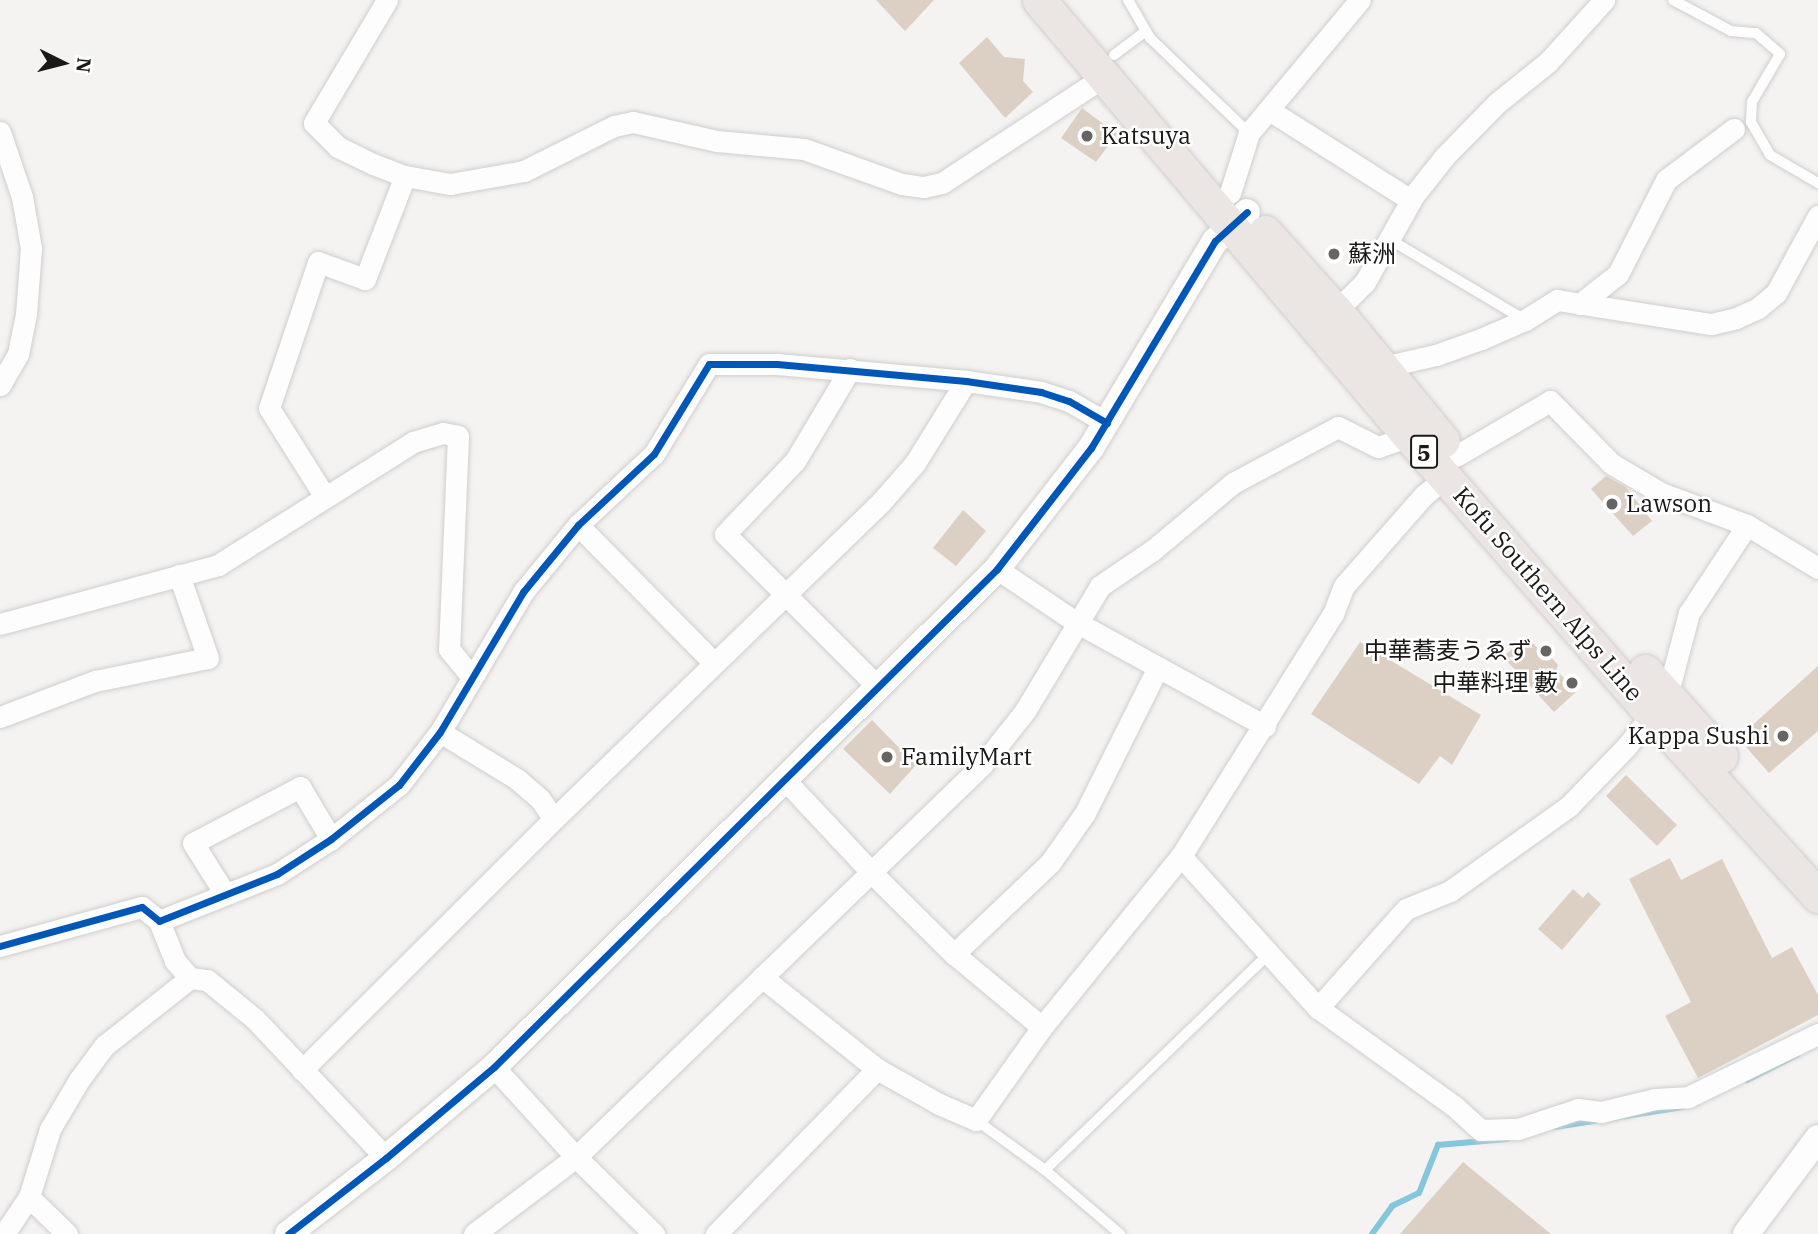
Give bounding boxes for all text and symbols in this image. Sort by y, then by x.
north arrow [28,28,98,98]
text: N [71,56,97,74]
place label: Katsuya [1101,122,1191,150]
marker: Katsuya [1079,128,1095,144]
place label: 蘇洲 [1348,240,1396,268]
marker: 蘇洲 [1326,246,1342,262]
road number: 5 [1410,432,1438,472]
street label: Kofu Southern Alps Line [1447,481,1649,707]
place label: Lawson [1626,490,1712,518]
marker: Lawson [1604,496,1620,512]
place label: 中華蕎麦うゑず [1364,637,1532,665]
marker: 中華蕎麦うゑず [1538,643,1554,659]
place label: 中華料理 藪 [1432,669,1558,697]
marker: 中華料理 藪 [1564,675,1580,691]
place label: Kappa Sushi [1628,722,1769,750]
marker: Kappa Sushi [1775,728,1791,744]
place label: FamilyMart [901,743,1032,771]
marker: FamilyMart [879,749,895,765]

